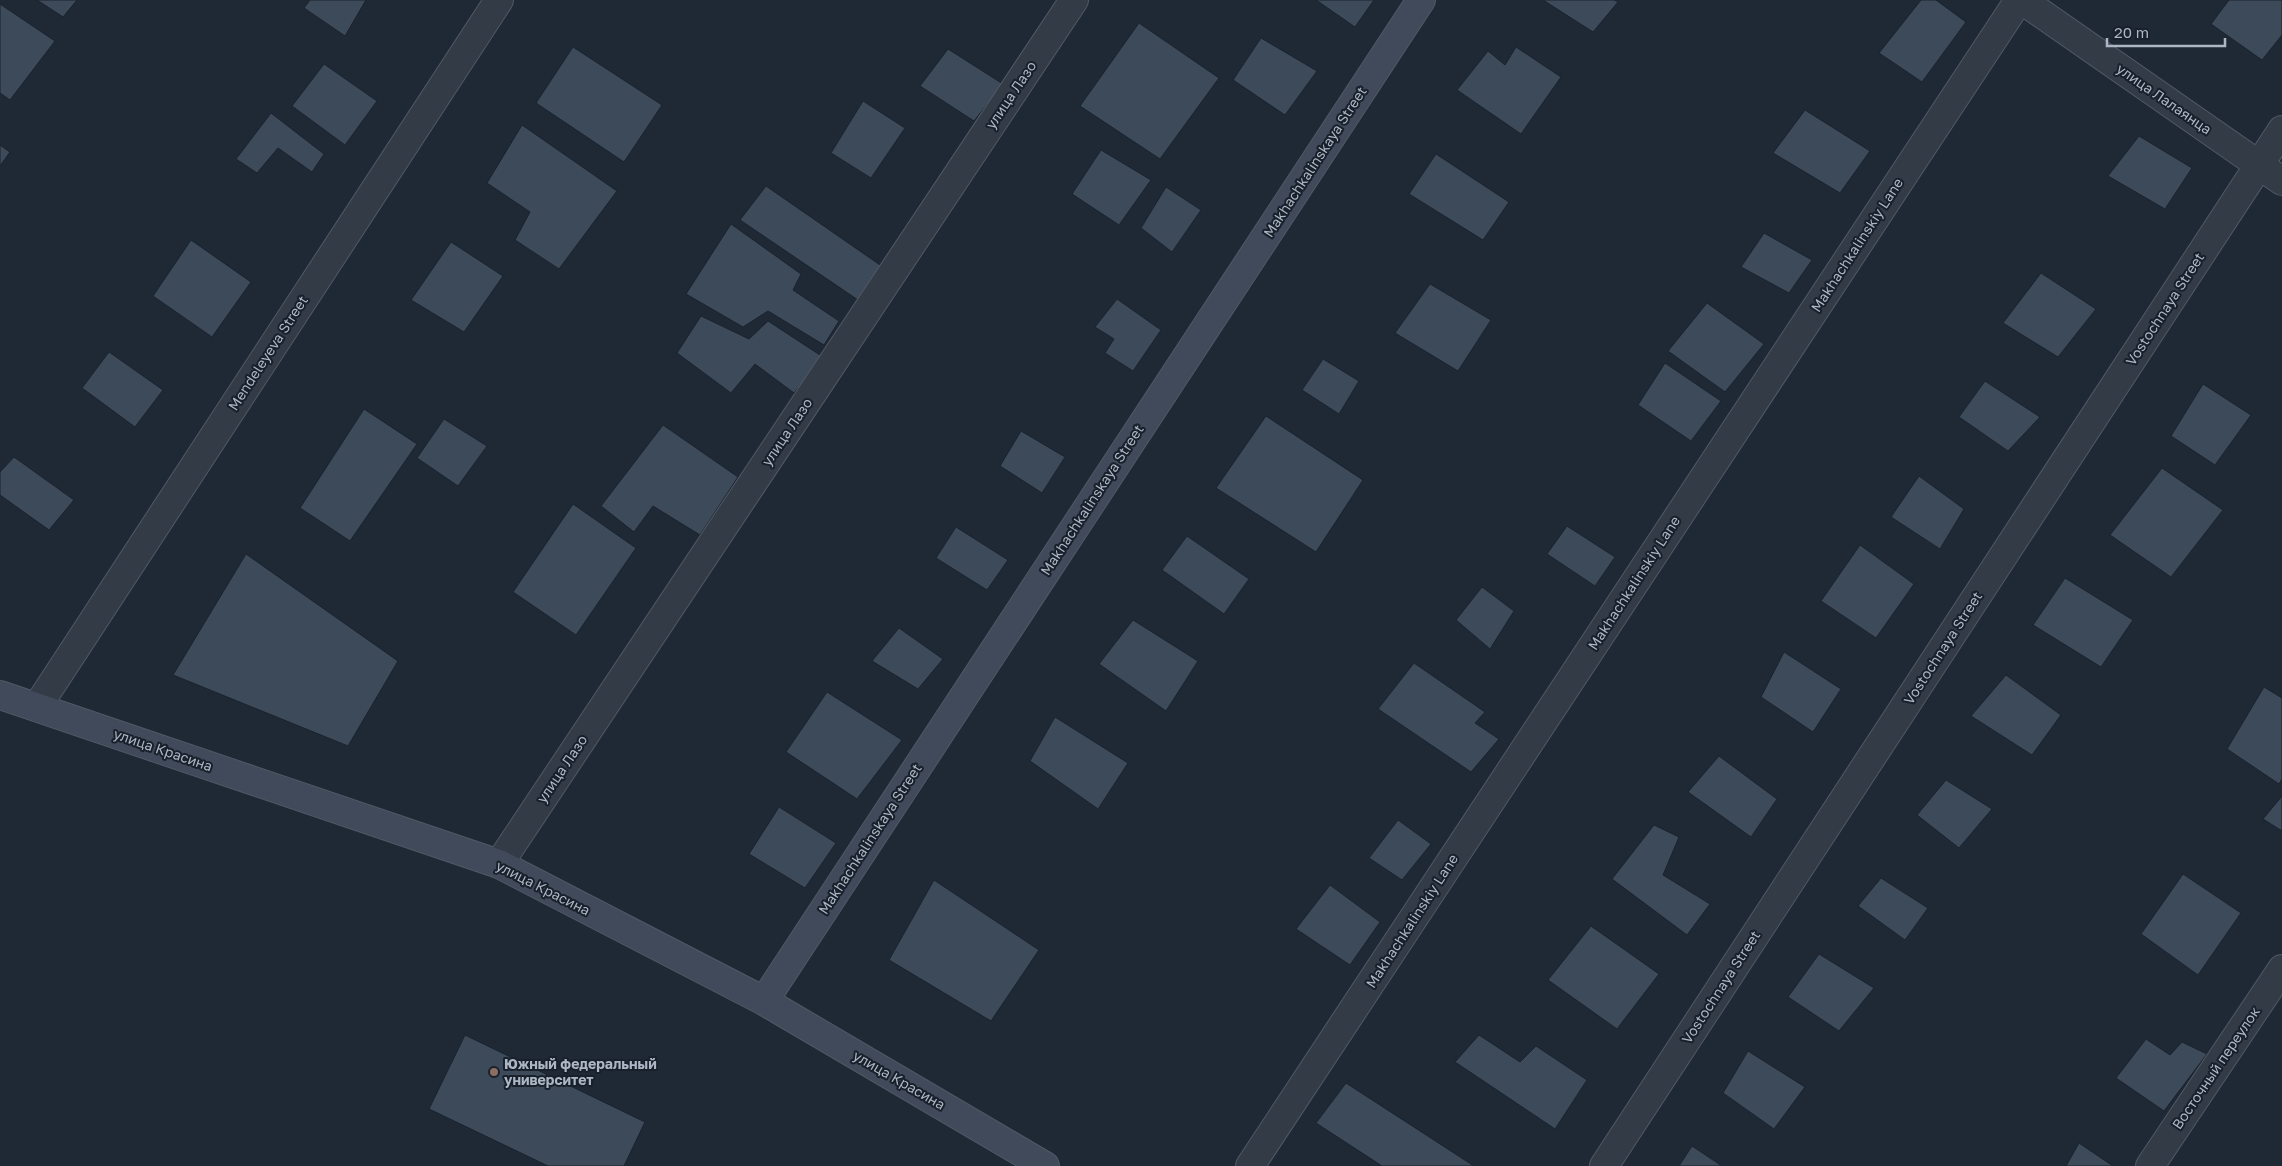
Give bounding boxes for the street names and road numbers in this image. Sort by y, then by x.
street label: улица Лазо [982,58,1039,132]
street label: улица Лалаянца [2114,60,2215,138]
street label: Makhachkalinskaya Street [1259,83,1370,240]
street label: Makhachkalinskiy Lane [1807,175,1906,315]
street label: Vostochnaya Street [2122,249,2207,368]
street label: Mendeleyeva Street [224,292,311,413]
street label: улица Лазо [758,395,815,469]
street label: Makhachkalinskaya Street [1036,421,1147,578]
street label: Makhachkalinskiy Lane [1584,513,1683,653]
street label: Vostochnaya Street [1900,588,1985,707]
street label: улица Красина [111,725,215,774]
street label: улица Лазо [533,732,590,806]
street label: Makhachkalinskaya Street [814,760,925,917]
street label: Makhachkalinskiy Lane [1362,851,1461,991]
street label: улица Красина [493,856,593,919]
street label: Vostochnaya Street [1678,927,1763,1046]
street label: Восточный переулок [2168,1003,2263,1132]
street label: улица Красина [850,1046,948,1113]

